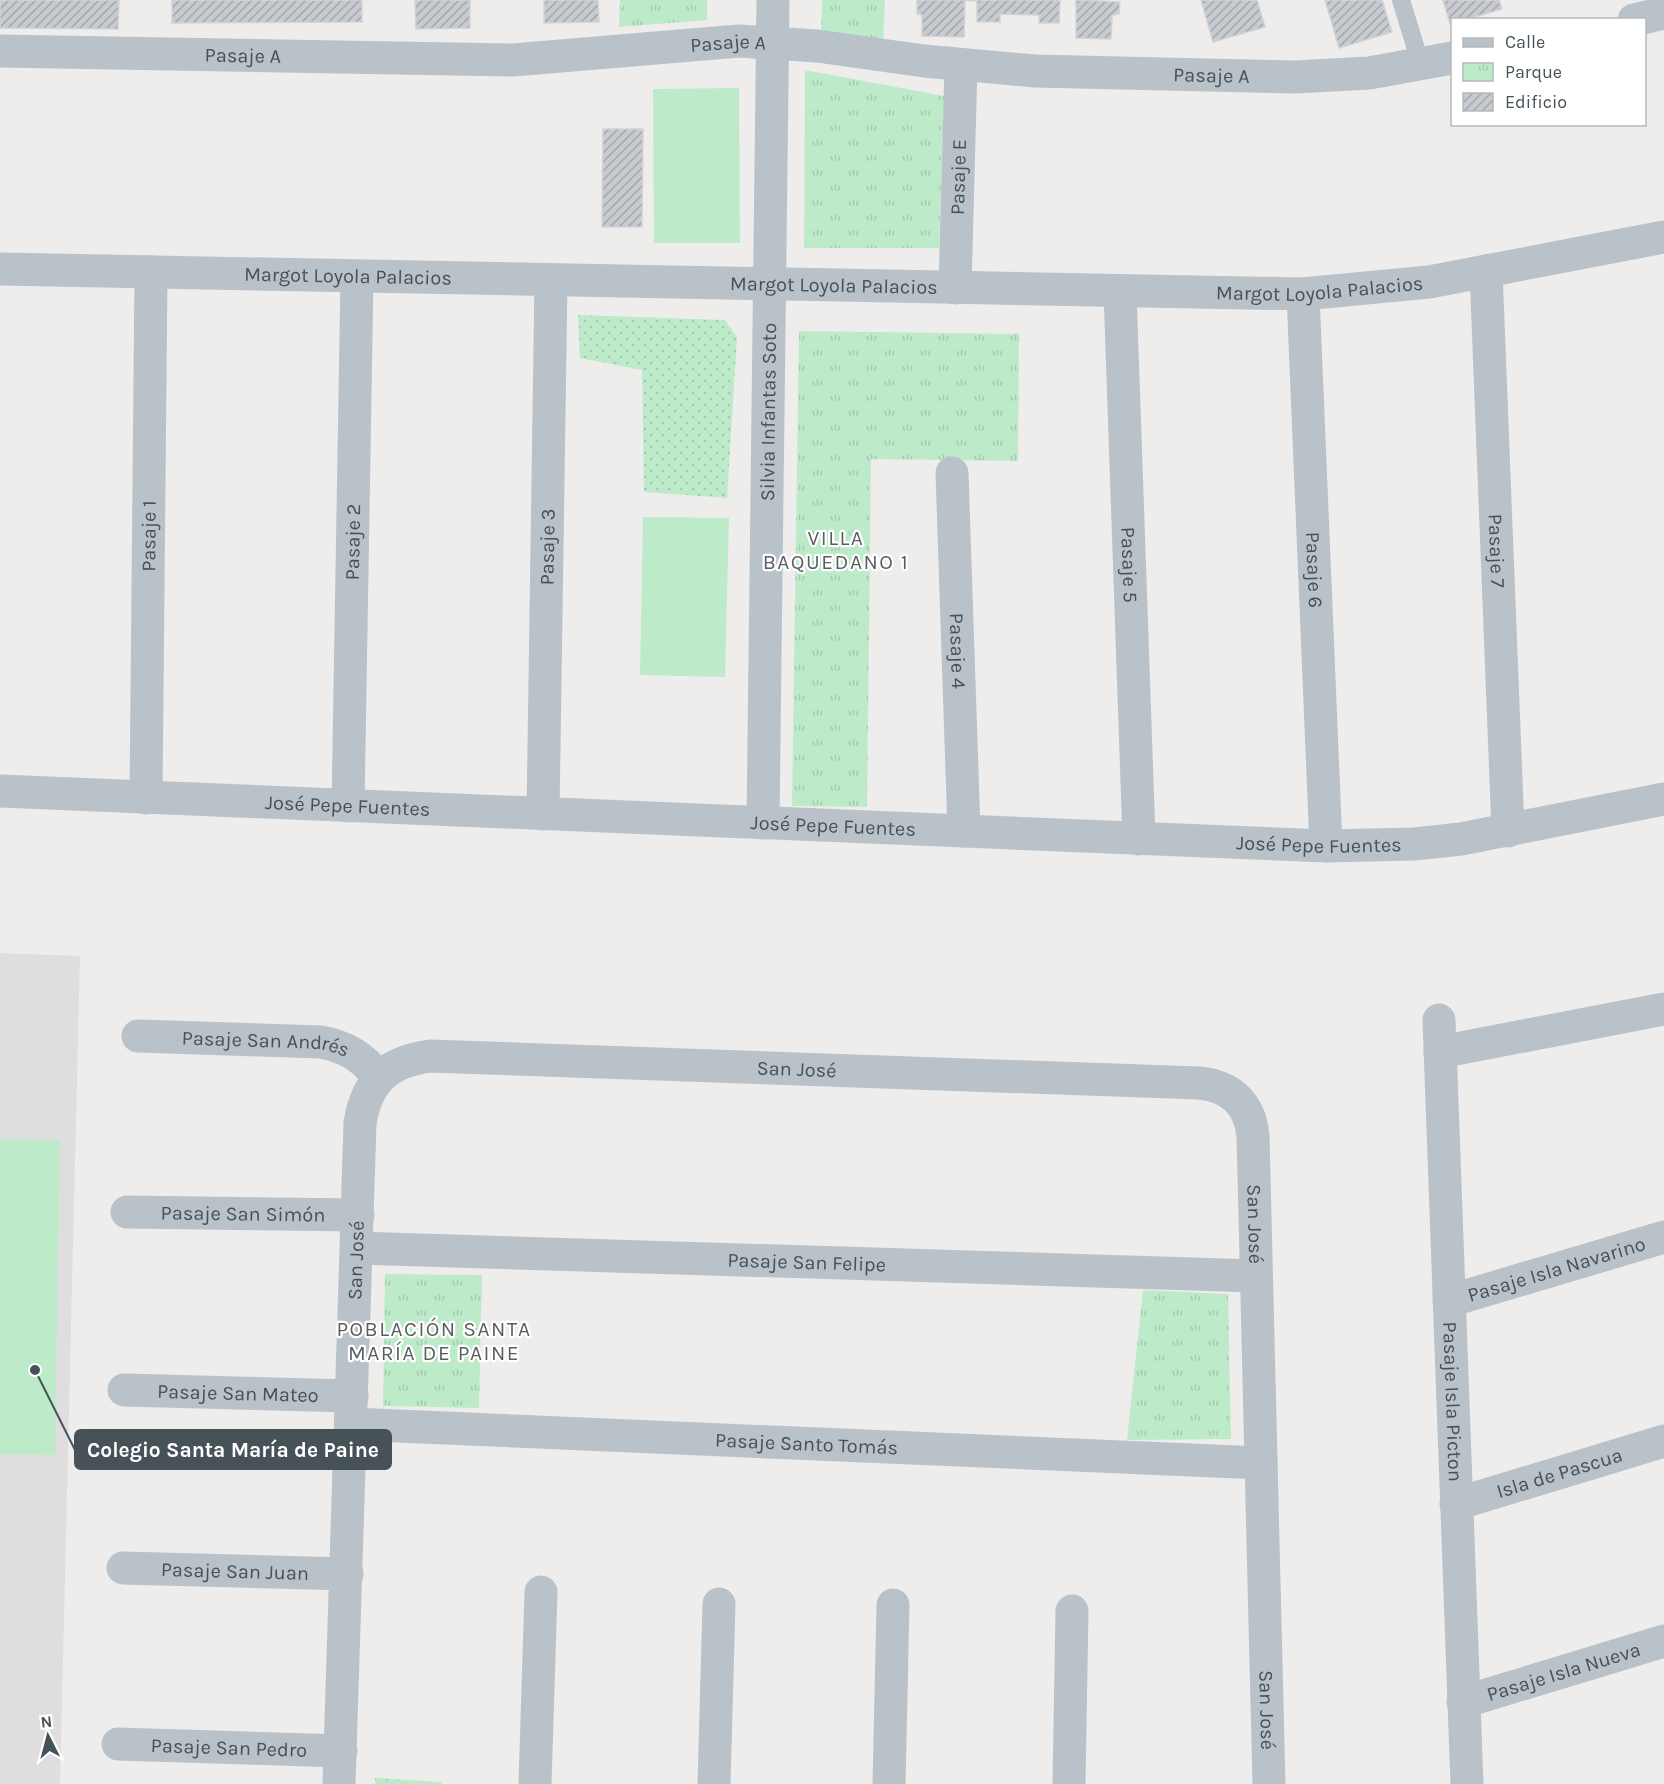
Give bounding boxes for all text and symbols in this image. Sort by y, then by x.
legend [1451,18,1646,126]
street label: Pasaje A [689,29,767,57]
text: Calle [1505,31,1545,53]
street label: Pasaje A [205,43,281,67]
text: Parque [1505,61,1562,83]
street label: Pasaje A [1173,63,1250,87]
text: Edificio [1505,91,1567,113]
street label: Pasaje E [945,139,971,215]
street label: Margot Loyola Palacios [244,262,452,289]
street label: Margot Loyola Palacios [1216,271,1424,306]
street label: Margot Loyola Palacios [730,272,938,298]
street label: Silvia Infantas Soto [755,323,781,501]
street label: Pasaje 1 [137,500,160,572]
street label: Pasaje 2 [340,504,365,580]
street label: Pasaje 3 [535,508,559,586]
street label: Pasaje 7 [1484,513,1510,589]
district label: VILLA BAQUEDANO 1 [763,526,909,574]
street label: Pasaje 5 [1117,526,1142,603]
street label: Pasaje 6 [1301,531,1328,608]
street label: Pasaje 4 [945,612,971,689]
street label: José Pepe Fuentes [265,791,431,820]
street label: José Pepe Fuentes [750,811,916,840]
street label: José Pepe Fuentes [1236,831,1402,858]
street label: Pasaje San Andrés [181,1026,353,1061]
street label: San José [756,1056,837,1082]
street label: San José [1243,1184,1268,1264]
street label: Pasaje San Simón [161,1201,325,1226]
street label: San José [343,1220,368,1300]
street label: Pasaje Isla Navarino [1465,1232,1648,1306]
street label: Pasaje San Felipe [727,1248,886,1276]
district label: POBLACIÓN SANTA MARÍA DE PAINE [336,1317,532,1365]
street label: Pasaje Isla Picton [1439,1321,1467,1482]
street label: Pasaje San Mateo [157,1379,319,1407]
street label: Pasaje Santo Tomás [715,1428,898,1459]
callout: Colegio Santa María de Paine [75,1430,391,1469]
text: Colegio Santa María de Paine [87,1438,379,1462]
street label: Isla de Pascua [1494,1443,1625,1503]
street label: Pasaje San Juan [161,1558,309,1584]
street label: Pasaje Isla Nueva [1484,1637,1643,1706]
street label: San José [1255,1670,1280,1750]
north arrow [18,1706,78,1766]
text: N [40,1712,53,1732]
street label: Pasaje San Pedro [150,1734,307,1761]

